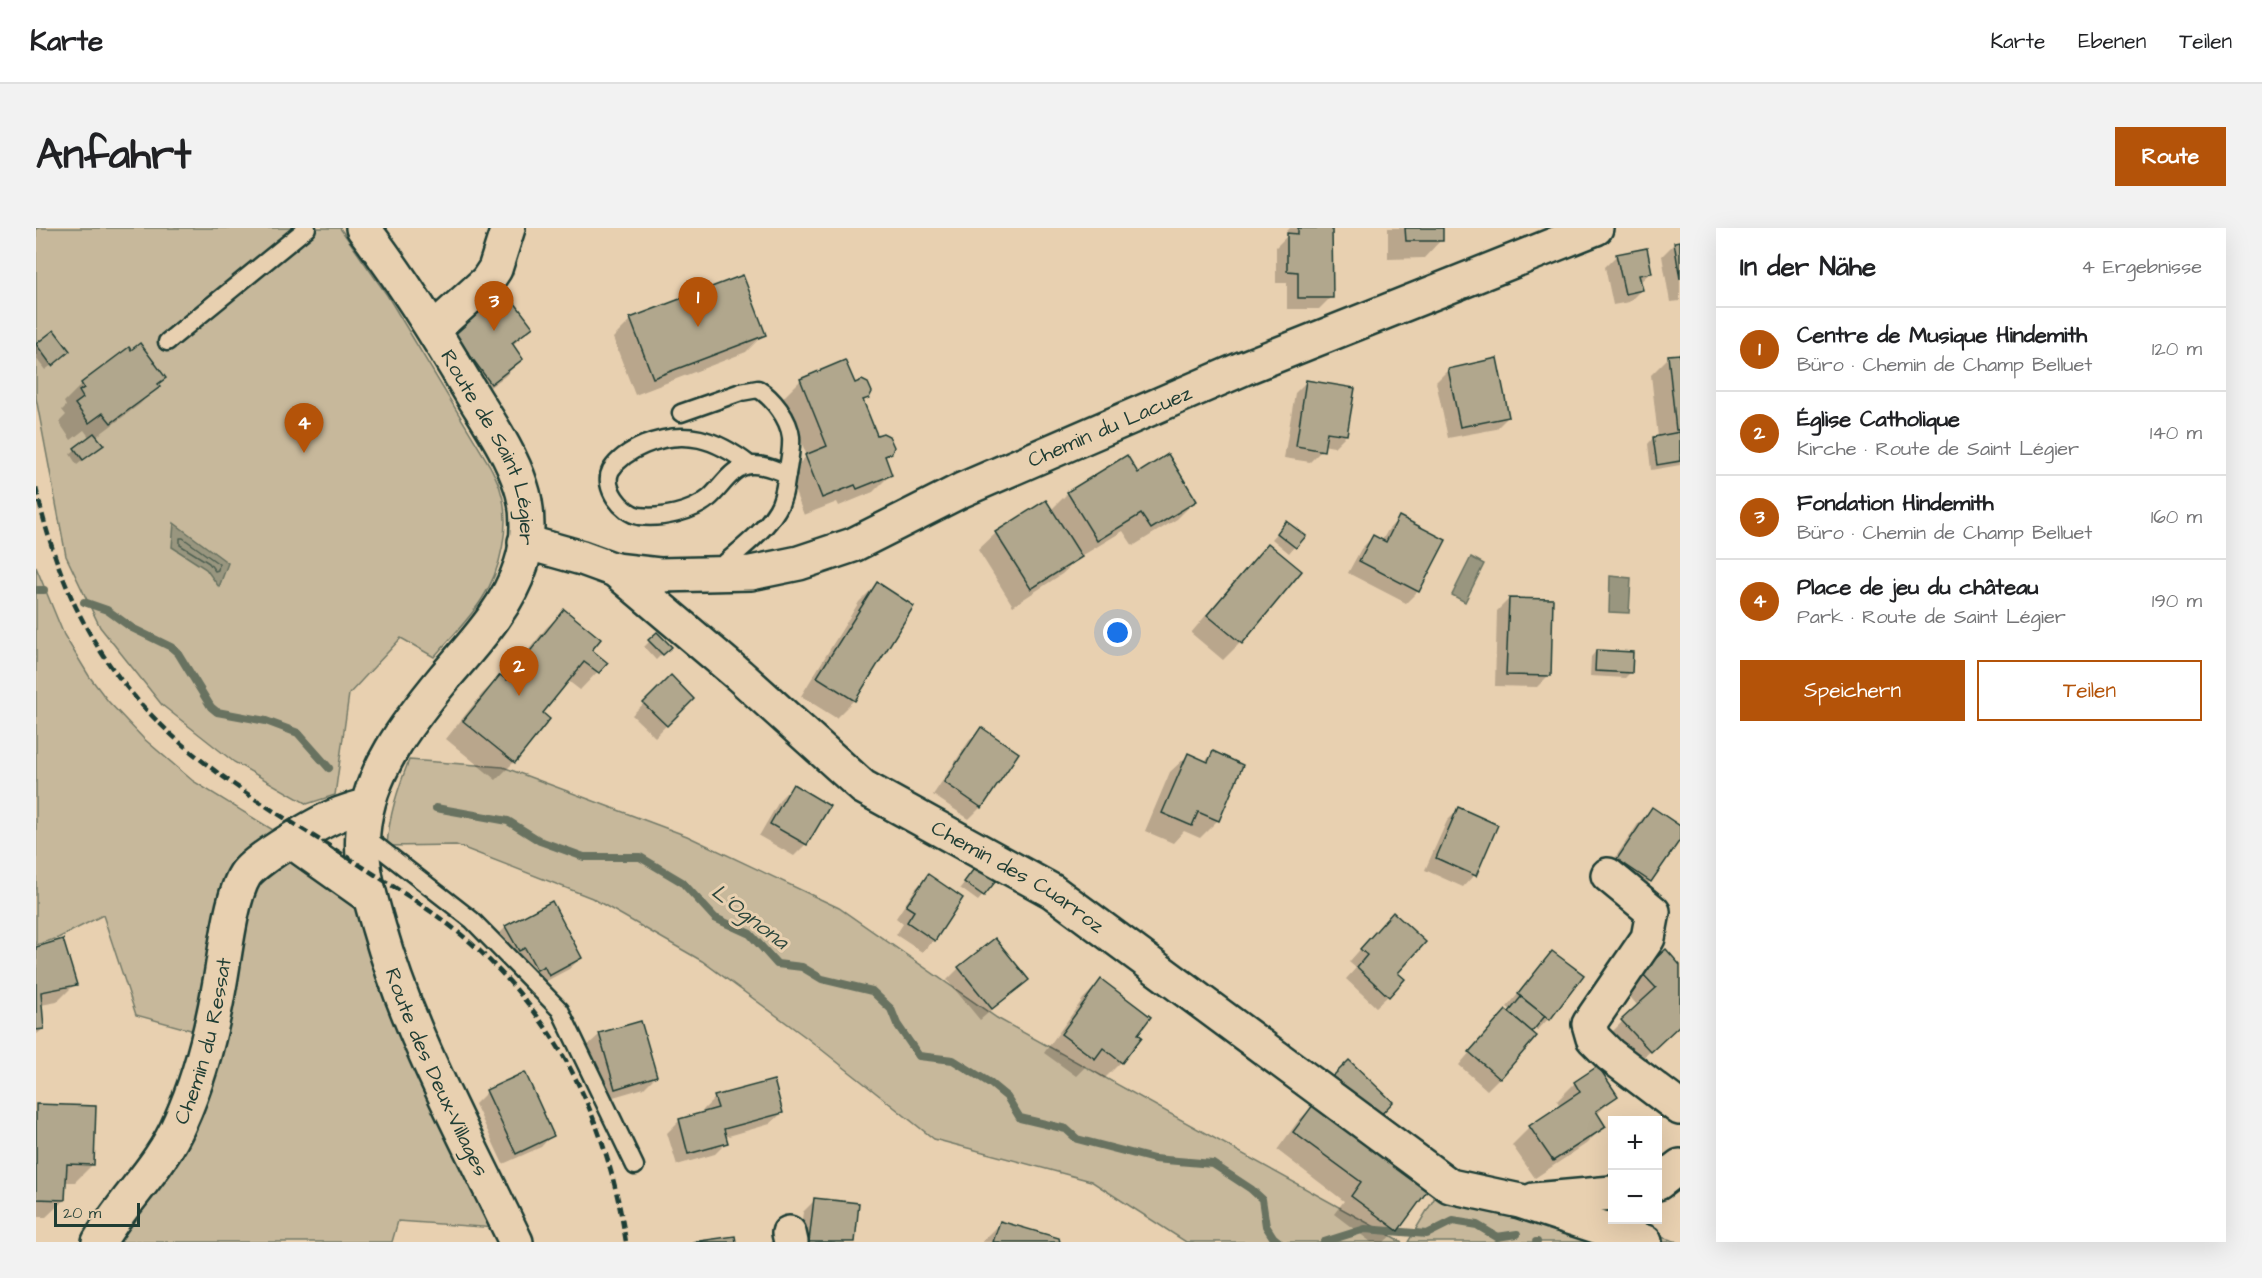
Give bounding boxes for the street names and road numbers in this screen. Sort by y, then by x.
street label: Route de Saint Légier [434,344,542,547]
street label: Chemin du Lacuez [1023,378,1197,474]
street label: Chemin des Cuarroz [926,813,1111,940]
street label: Chemin du Ressat [166,955,238,1129]
street label: Route des Deux-Villages [378,964,496,1181]

